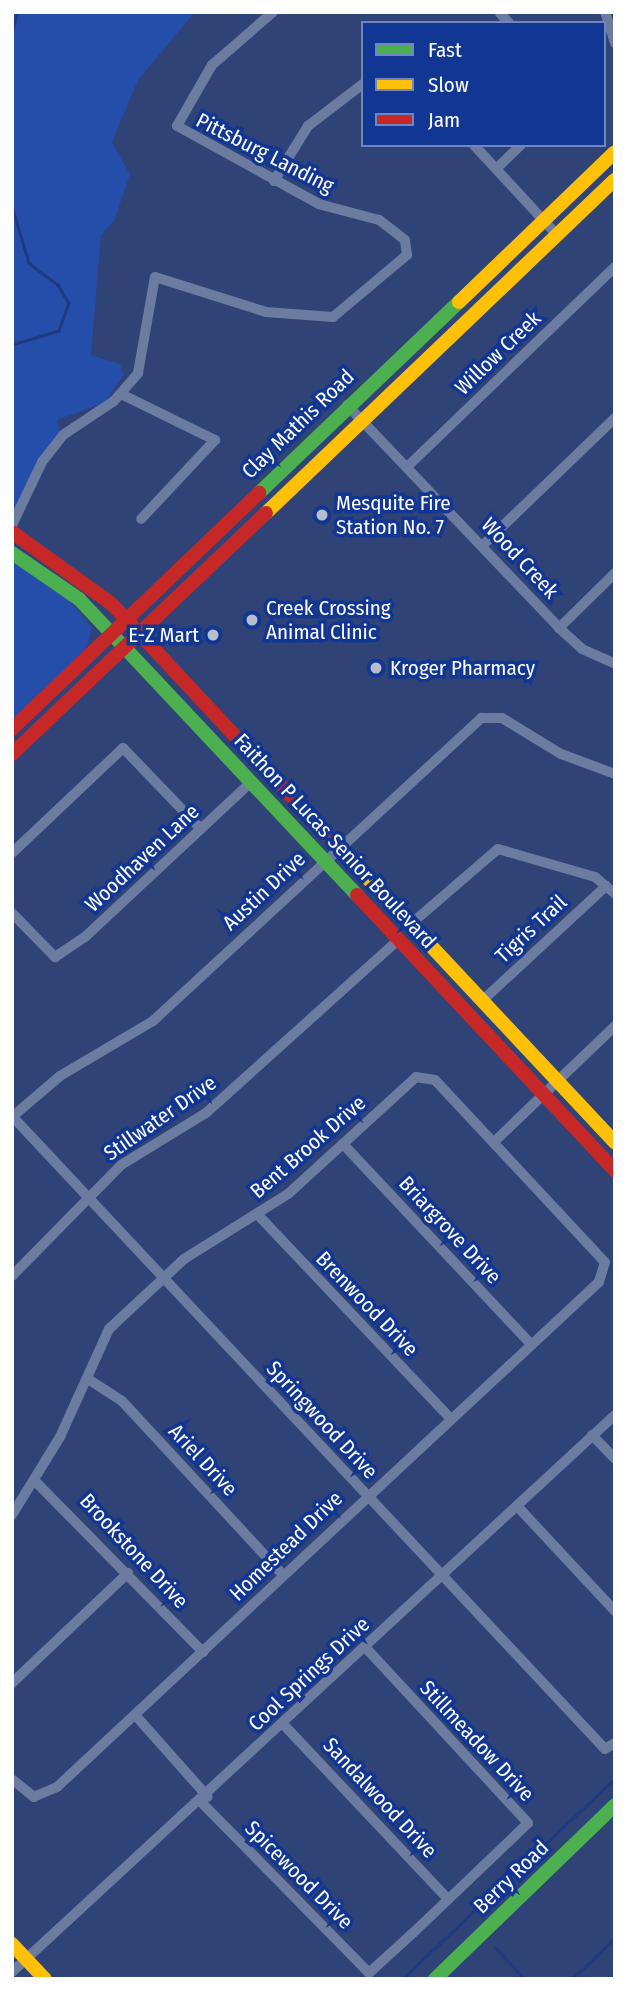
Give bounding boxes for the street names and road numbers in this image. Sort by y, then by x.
street label: Pittsburg Landing [192,108,338,198]
street label: Willow Creek [450,306,546,400]
street label: Clay Mathis Road [237,364,359,484]
street label: Wood Creek [476,512,564,604]
street label: Faithon P Lucas Senior Boulevard [229,728,441,954]
street label: Woodhaven Lane [80,799,204,917]
street label: Austin Drive [218,846,310,936]
street label: Tigris Trail [490,890,572,968]
street label: Stillwater Drive [99,1070,221,1166]
street label: Bent Brook Drive [245,1090,371,1204]
street label: Briargrove Drive [394,1171,506,1289]
street label: Brenwood Drive [311,1246,423,1362]
street label: Springwood Drive [261,1356,383,1484]
street label: Ariel Drive [163,1419,243,1501]
street label: Homestead Drive [224,1486,348,1606]
street label: Brookstone Drive [75,1489,193,1613]
street label: Cool Springs Drive [243,1612,375,1736]
street label: Stillmeadow Drive [415,1675,539,1807]
street label: Sandalwood Drive [318,1733,442,1863]
street label: Spicewood Drive [240,1816,358,1934]
street label: Berry Road [468,1835,554,1919]

